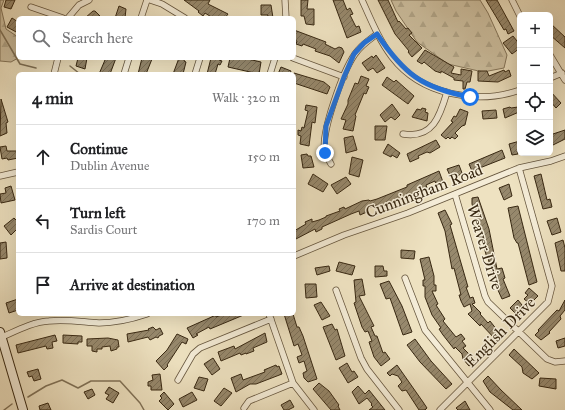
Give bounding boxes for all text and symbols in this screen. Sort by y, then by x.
map controls [517,12,553,156]
button: + [517,12,553,48]
search box [16,16,296,60]
icon: search [30,27,52,49]
text: Search here [62,29,133,47]
button: − [517,48,553,84]
button: locate [517,84,553,120]
text: 4 min [32,88,73,109]
route start [461,88,479,106]
text: Walk · 320 m [212,90,280,106]
button: layers [517,120,553,156]
text: Continue [70,140,128,158]
route end [316,144,334,162]
icon: ahead [32,146,54,168]
text: 150 m [248,149,280,165]
text: Dublin Avenue [70,158,149,174]
street label: Cunningham Road [363,160,486,223]
street label: Weaver Drive [463,202,507,292]
text: Turn left [70,204,126,222]
icon: left [32,210,54,232]
text: 170 m [247,213,280,229]
text: Sardis Court [70,222,137,238]
icon: arrive [32,274,54,296]
text: Arrive at destination [70,276,195,294]
street label: English Drive [461,293,540,372]

